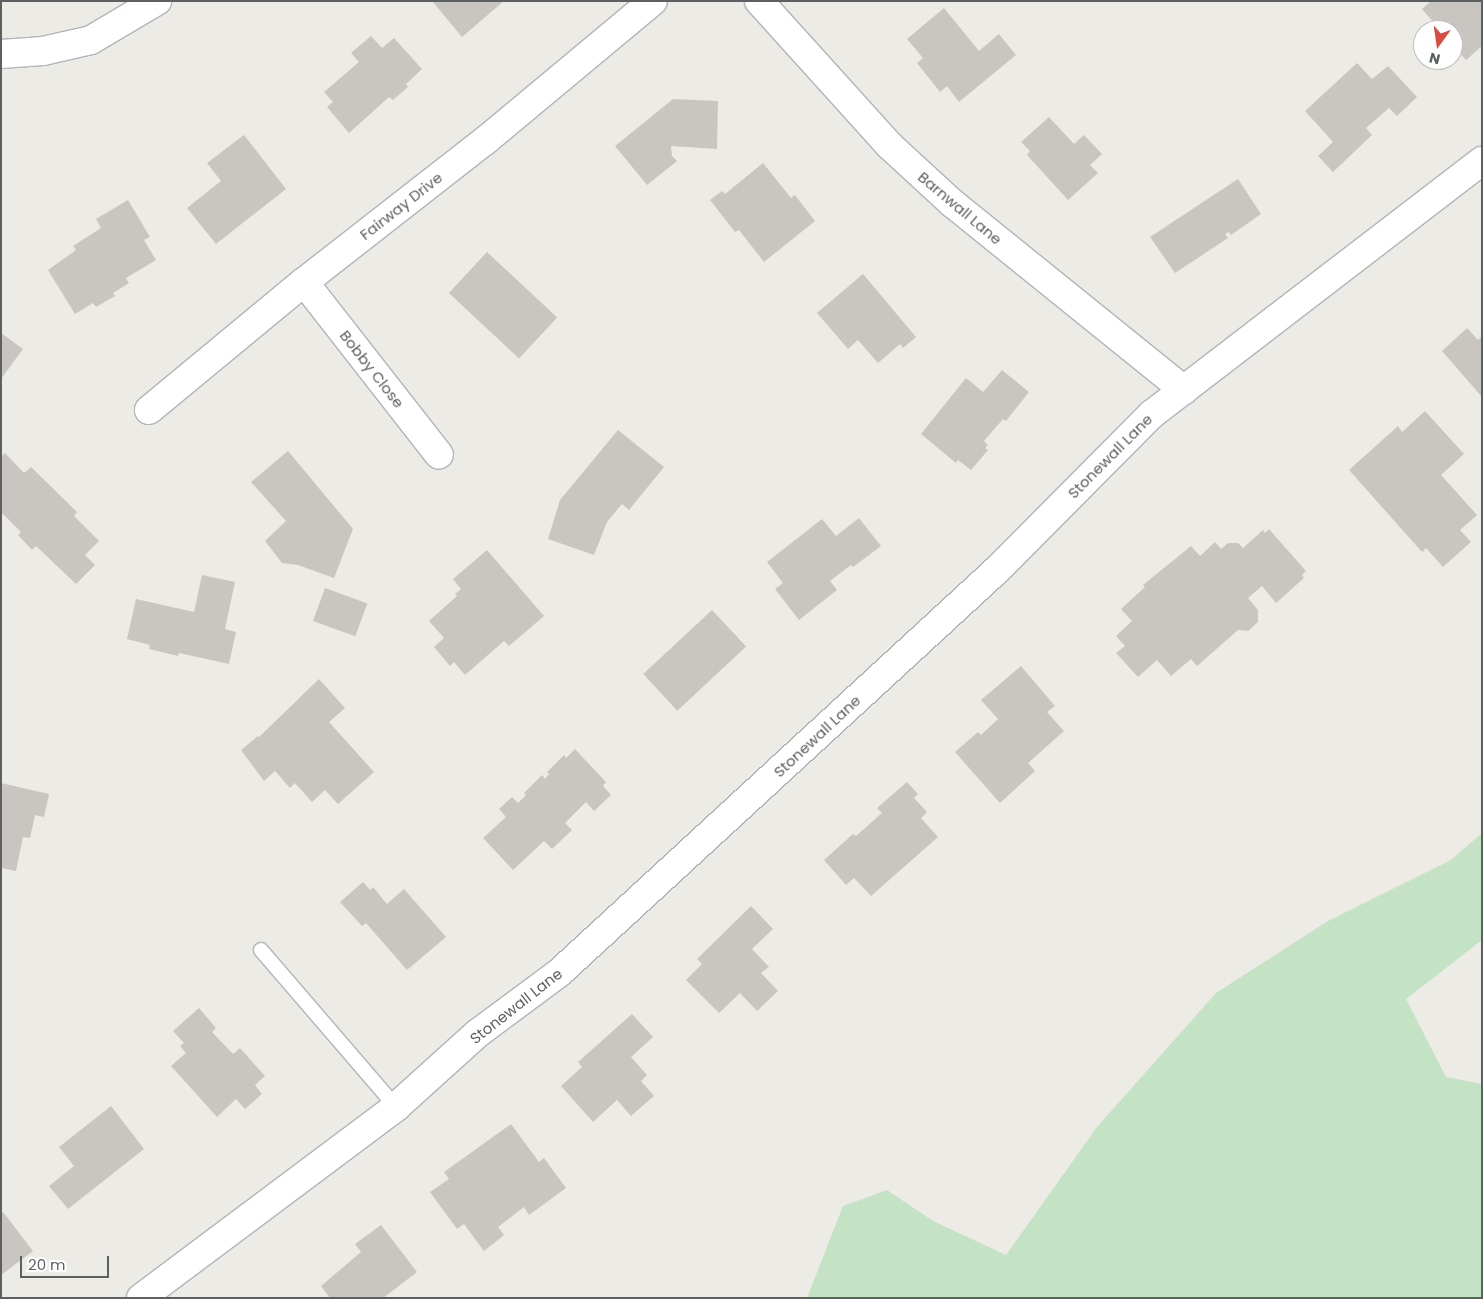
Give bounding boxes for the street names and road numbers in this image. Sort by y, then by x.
street label: Fairway Drive [356,168,446,244]
street label: Barnwall Lane [914,168,1006,248]
street label: Bobby Close [336,327,408,411]
street label: Stonewall Lane [1064,410,1156,502]
street label: Stonewall Lane [770,691,864,781]
street label: Stonewall Lane [466,964,566,1048]

